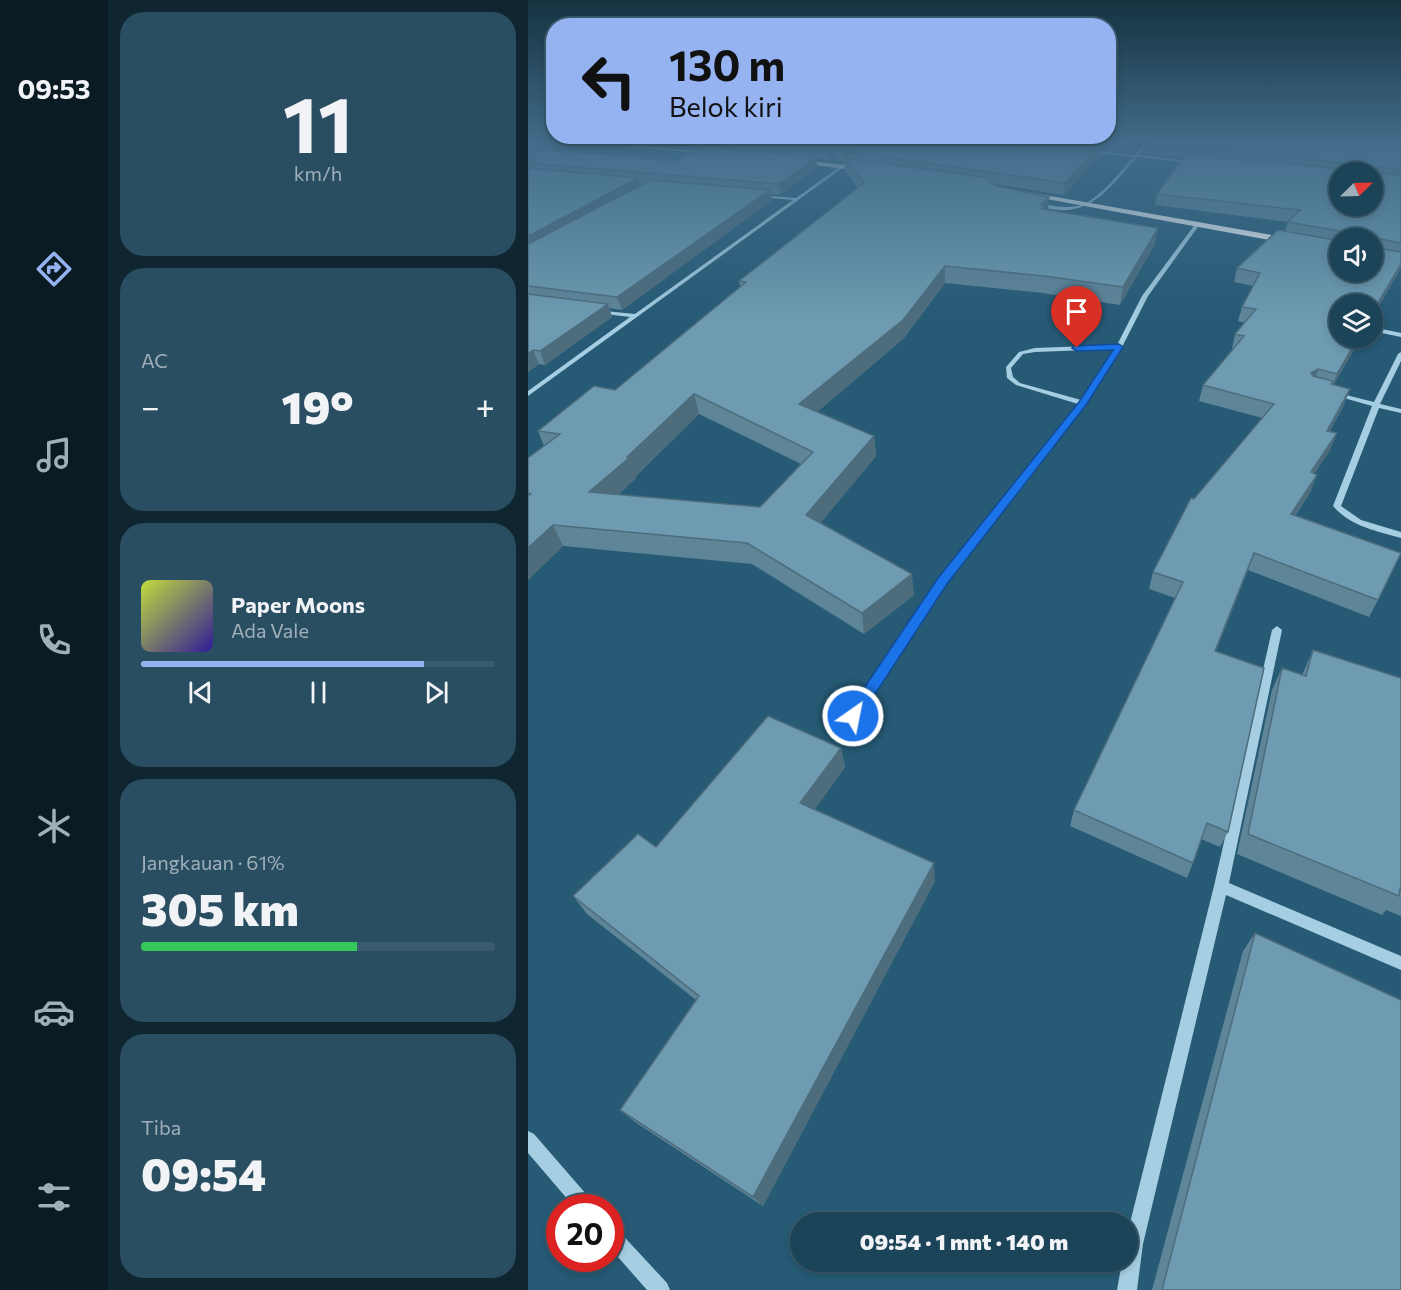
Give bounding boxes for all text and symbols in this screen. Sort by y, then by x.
text: 130 m [669,38,785,90]
icon: left [570,42,648,120]
text: 09:53 [17,72,91,105]
text: 11 [283,74,353,169]
text: Belok kiri [669,90,783,123]
text: km/h [294,161,342,185]
north arrow [1329,162,1383,216]
map controls [1329,162,1383,348]
button: sound [1329,228,1383,282]
icon: directions [33,248,75,290]
pin [1051,286,1102,348]
button: layers [1329,294,1383,348]
icon: arrive [1060,295,1093,328]
text: AC [141,348,168,372]
text: 19° [282,378,354,433]
text: − [141,385,160,426]
text: + [476,385,495,426]
icon: music [33,434,75,476]
text: Paper Moons [231,591,365,618]
text: Ada Vale [231,618,309,642]
icon: phone [33,619,75,661]
icon: previous [184,676,217,709]
icon: pause [302,676,335,709]
icon: next [420,676,453,709]
position arrow [821,684,885,748]
icon: climate [33,805,75,847]
text: Jangkauan · 61% [141,850,285,874]
text: 305 km [141,880,299,935]
icon: car [33,991,75,1033]
text: Tiba [141,1115,181,1139]
text: 09:54 [141,1145,266,1200]
icon: filters [33,1176,75,1218]
speed limit sign: 20 [546,1194,624,1272]
text: 09:54 · 1 mnt · 140 m [860,1228,1068,1255]

